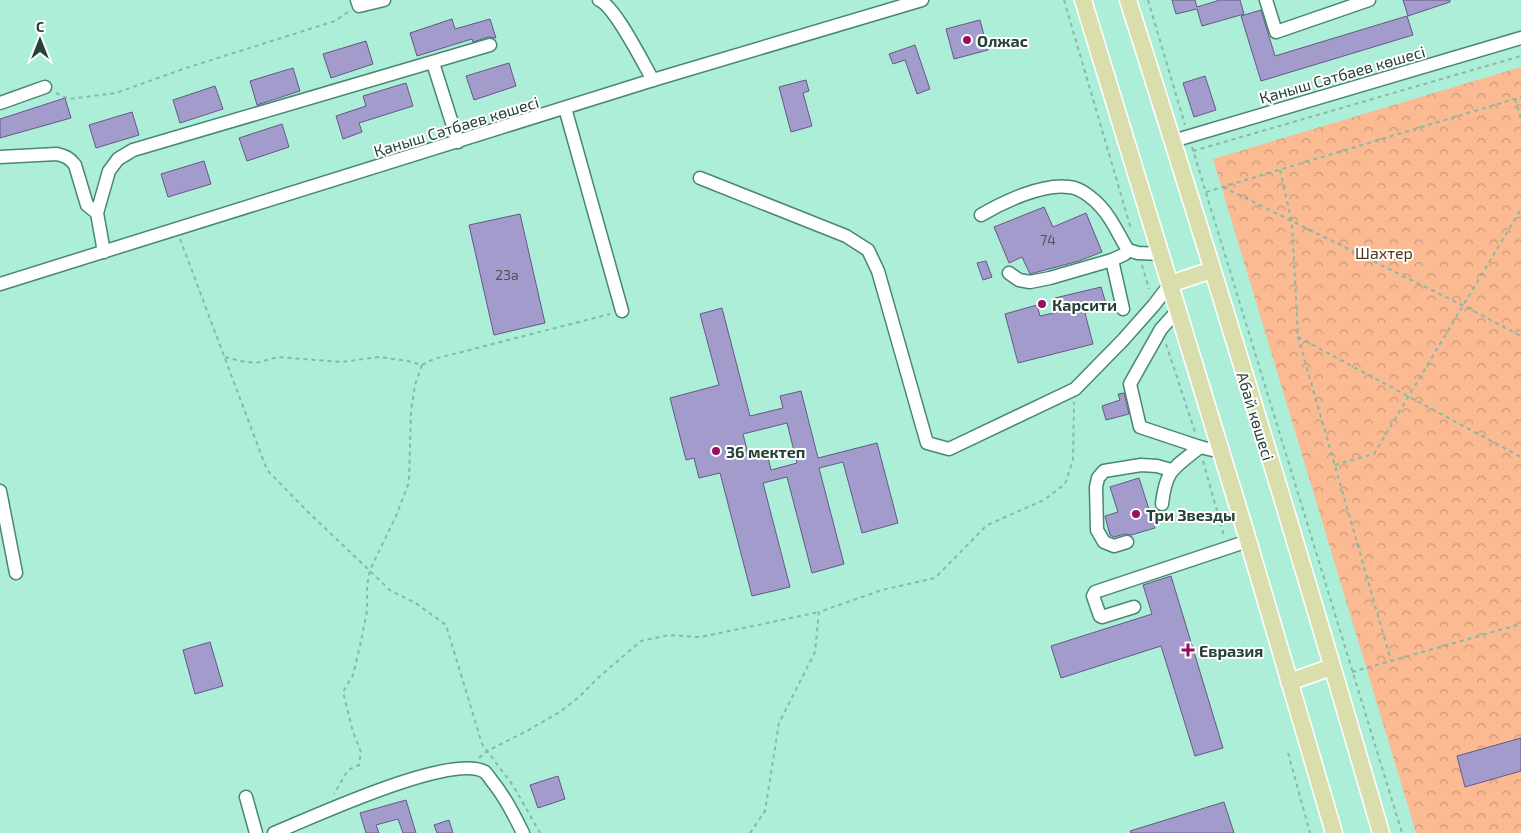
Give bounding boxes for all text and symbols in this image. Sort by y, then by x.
north arrow [15,15,65,65]
text: С [36,18,44,35]
place label: Олжас [977,31,1028,50]
marker: Олжас [961,34,973,46]
street label: Қаныш Сәтбаев көшесі [1257,41,1427,107]
street label: Қаныш Сәтбаев көшесі [371,92,541,160]
house number: 74 [1040,231,1056,248]
park label: Шахтер [1355,243,1413,262]
house number: 23а [495,266,519,283]
place label: Карсити [1052,295,1117,314]
marker: Карсити [1036,298,1048,310]
street label: Абай көшесі [1233,369,1279,463]
place label: 36 мектеп [726,442,805,461]
marker: 36 мектеп [710,445,722,457]
place label: Три Звезды [1146,505,1236,524]
marker: Три Звезды [1130,508,1142,520]
place label: Евразия [1199,641,1263,660]
marker: Евразия [1181,643,1195,657]

